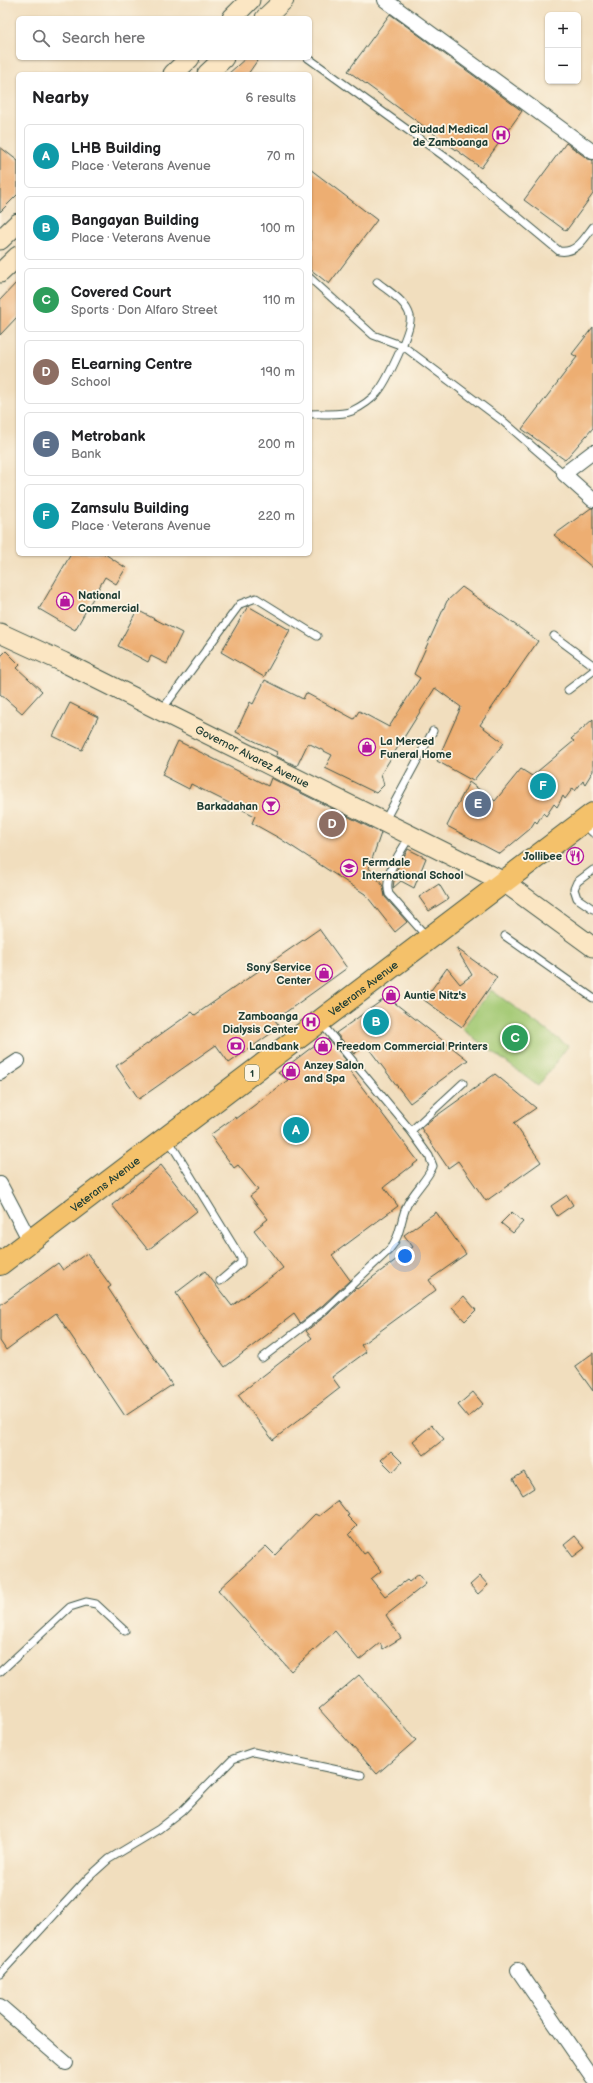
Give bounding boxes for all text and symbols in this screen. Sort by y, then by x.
map controls [545,12,581,84]
button: + [545,12,581,48]
search box [16,16,312,60]
icon: search [30,27,52,49]
text: Search here [62,29,145,48]
button: − [545,48,581,84]
text: Nearby [32,88,89,108]
text: 6 results [246,90,296,106]
place label: Ciudad Medical de Zamboanga [409,123,488,149]
hospital icon: Ciudad Medical de Zamboanga [491,125,511,145]
text: LHB Building [71,139,161,158]
text: A [42,148,50,164]
text: 70 m [267,148,295,164]
text: Place · Veterans Avenue [71,158,211,174]
text: Bangayan Building [71,211,199,230]
text: B [41,220,51,236]
text: 100 m [260,220,295,236]
text: Place · Veterans Avenue [71,230,211,246]
text: Covered Court [71,283,171,302]
text: C [41,292,51,308]
text: 110 m [263,292,295,308]
text: Sports · Don Alfaro Street [71,302,217,318]
text: ELearning Centre [71,355,192,374]
text: D [41,364,51,380]
text: 190 m [261,364,295,380]
text: School [71,374,111,390]
text: Metrobank [71,427,145,446]
text: E [42,436,50,452]
text: 200 m [258,436,295,452]
text: Bank [71,446,101,462]
text: Zamsulu Building [71,499,189,518]
text: F [42,508,50,524]
text: 220 m [258,508,295,524]
text: Place · Veterans Avenue [71,518,211,534]
place label: National Commercial [78,589,139,615]
shop icon: National Commercial [55,591,75,611]
street label: Governor Alvarez Avenue [193,723,312,791]
place label: La Merced Funeral Home [380,735,452,761]
shop icon: La Merced Funeral Home [357,737,377,757]
pin: F [530,771,556,801]
pin: E [465,789,491,819]
bar icon: Barkadahan [261,796,281,816]
place label: Barkadahan [196,800,258,813]
pin: D [319,809,345,839]
restaurant icon: Jollibee [565,846,585,866]
place label: Jollibee [523,850,562,863]
place label: Fermdale International School [362,856,464,882]
school or university icon: Fermdale International School [339,858,359,878]
street label: Veterans Avenue [326,958,401,1019]
place label: Sony Service Center [247,961,312,987]
shop icon: Sony Service Center [314,963,334,983]
shop icon: Auntie Nitz's [381,985,401,1005]
place label: Auntie Nitz's [403,989,467,1002]
pin: B [363,1007,389,1037]
place label: Zamboanga Dialysis Center [223,1010,299,1036]
hospital icon: Zamboanga Dialysis Center [301,1012,321,1032]
pin: C [502,1023,528,1053]
bank icon: Landbank [226,1036,246,1056]
shop icon: Freedom Commercial Printers [313,1036,333,1056]
place label: Landbank [249,1040,299,1053]
place label: Freedom Commercial Printers [336,1040,488,1053]
place label: Anzey Salon and Spa [303,1059,364,1085]
shop icon: Anzey Salon and Spa [281,1061,301,1081]
road number: 1 [245,1065,259,1081]
pin: A [283,1115,309,1145]
street label: Veterans Avenue [68,1154,143,1215]
your location [395,1246,415,1266]

